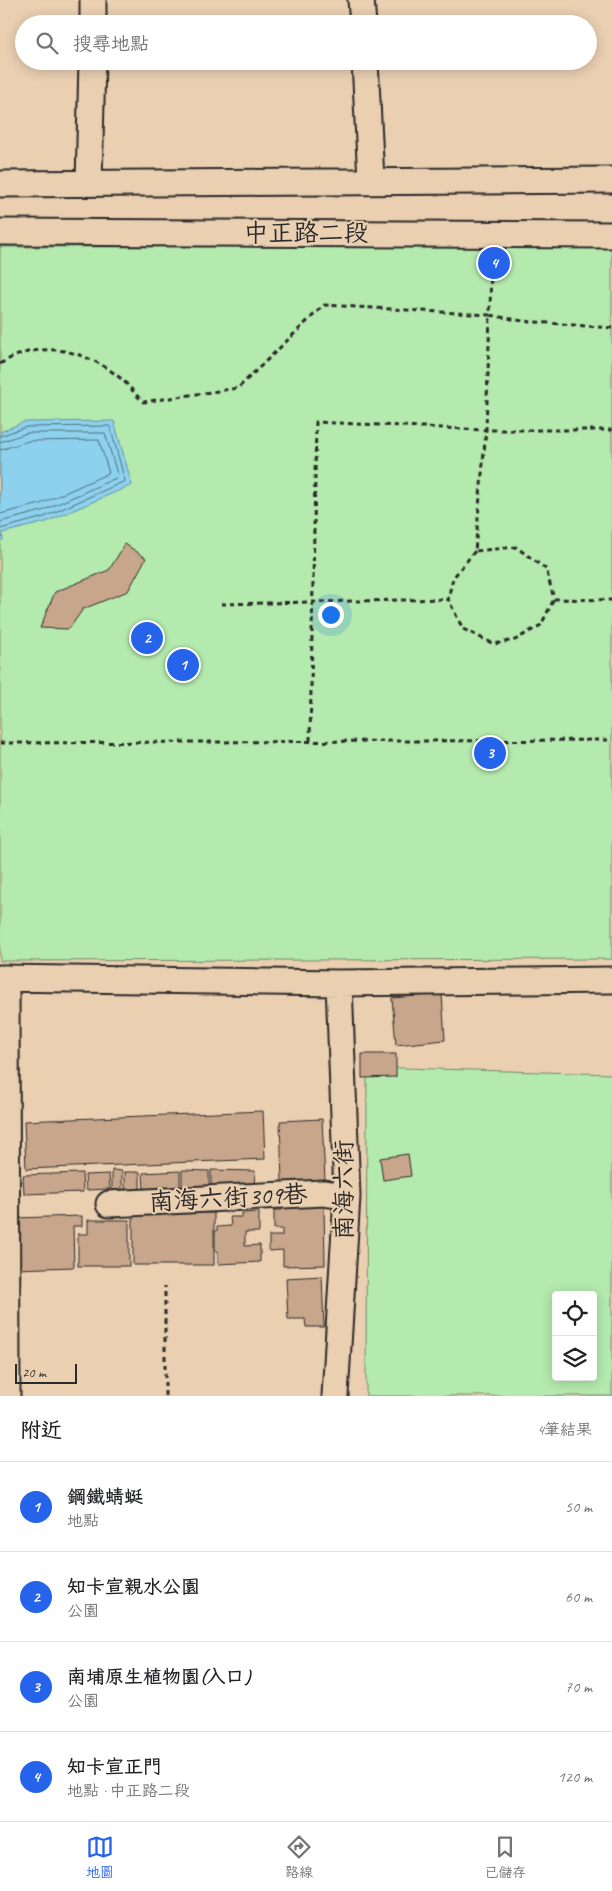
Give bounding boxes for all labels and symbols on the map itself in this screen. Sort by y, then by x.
street label: 中正路二段 [243,217,369,249]
pin: 4 [478,244,510,282]
your location [318,602,344,628]
pin: 2 [131,619,163,657]
pin: 1 [167,646,199,684]
pin: 3 [474,734,506,772]
street label: 南海六街 [328,1140,360,1240]
street label: 南海六街309巷 [148,1178,308,1218]
scale bar [15,1361,78,1384]

